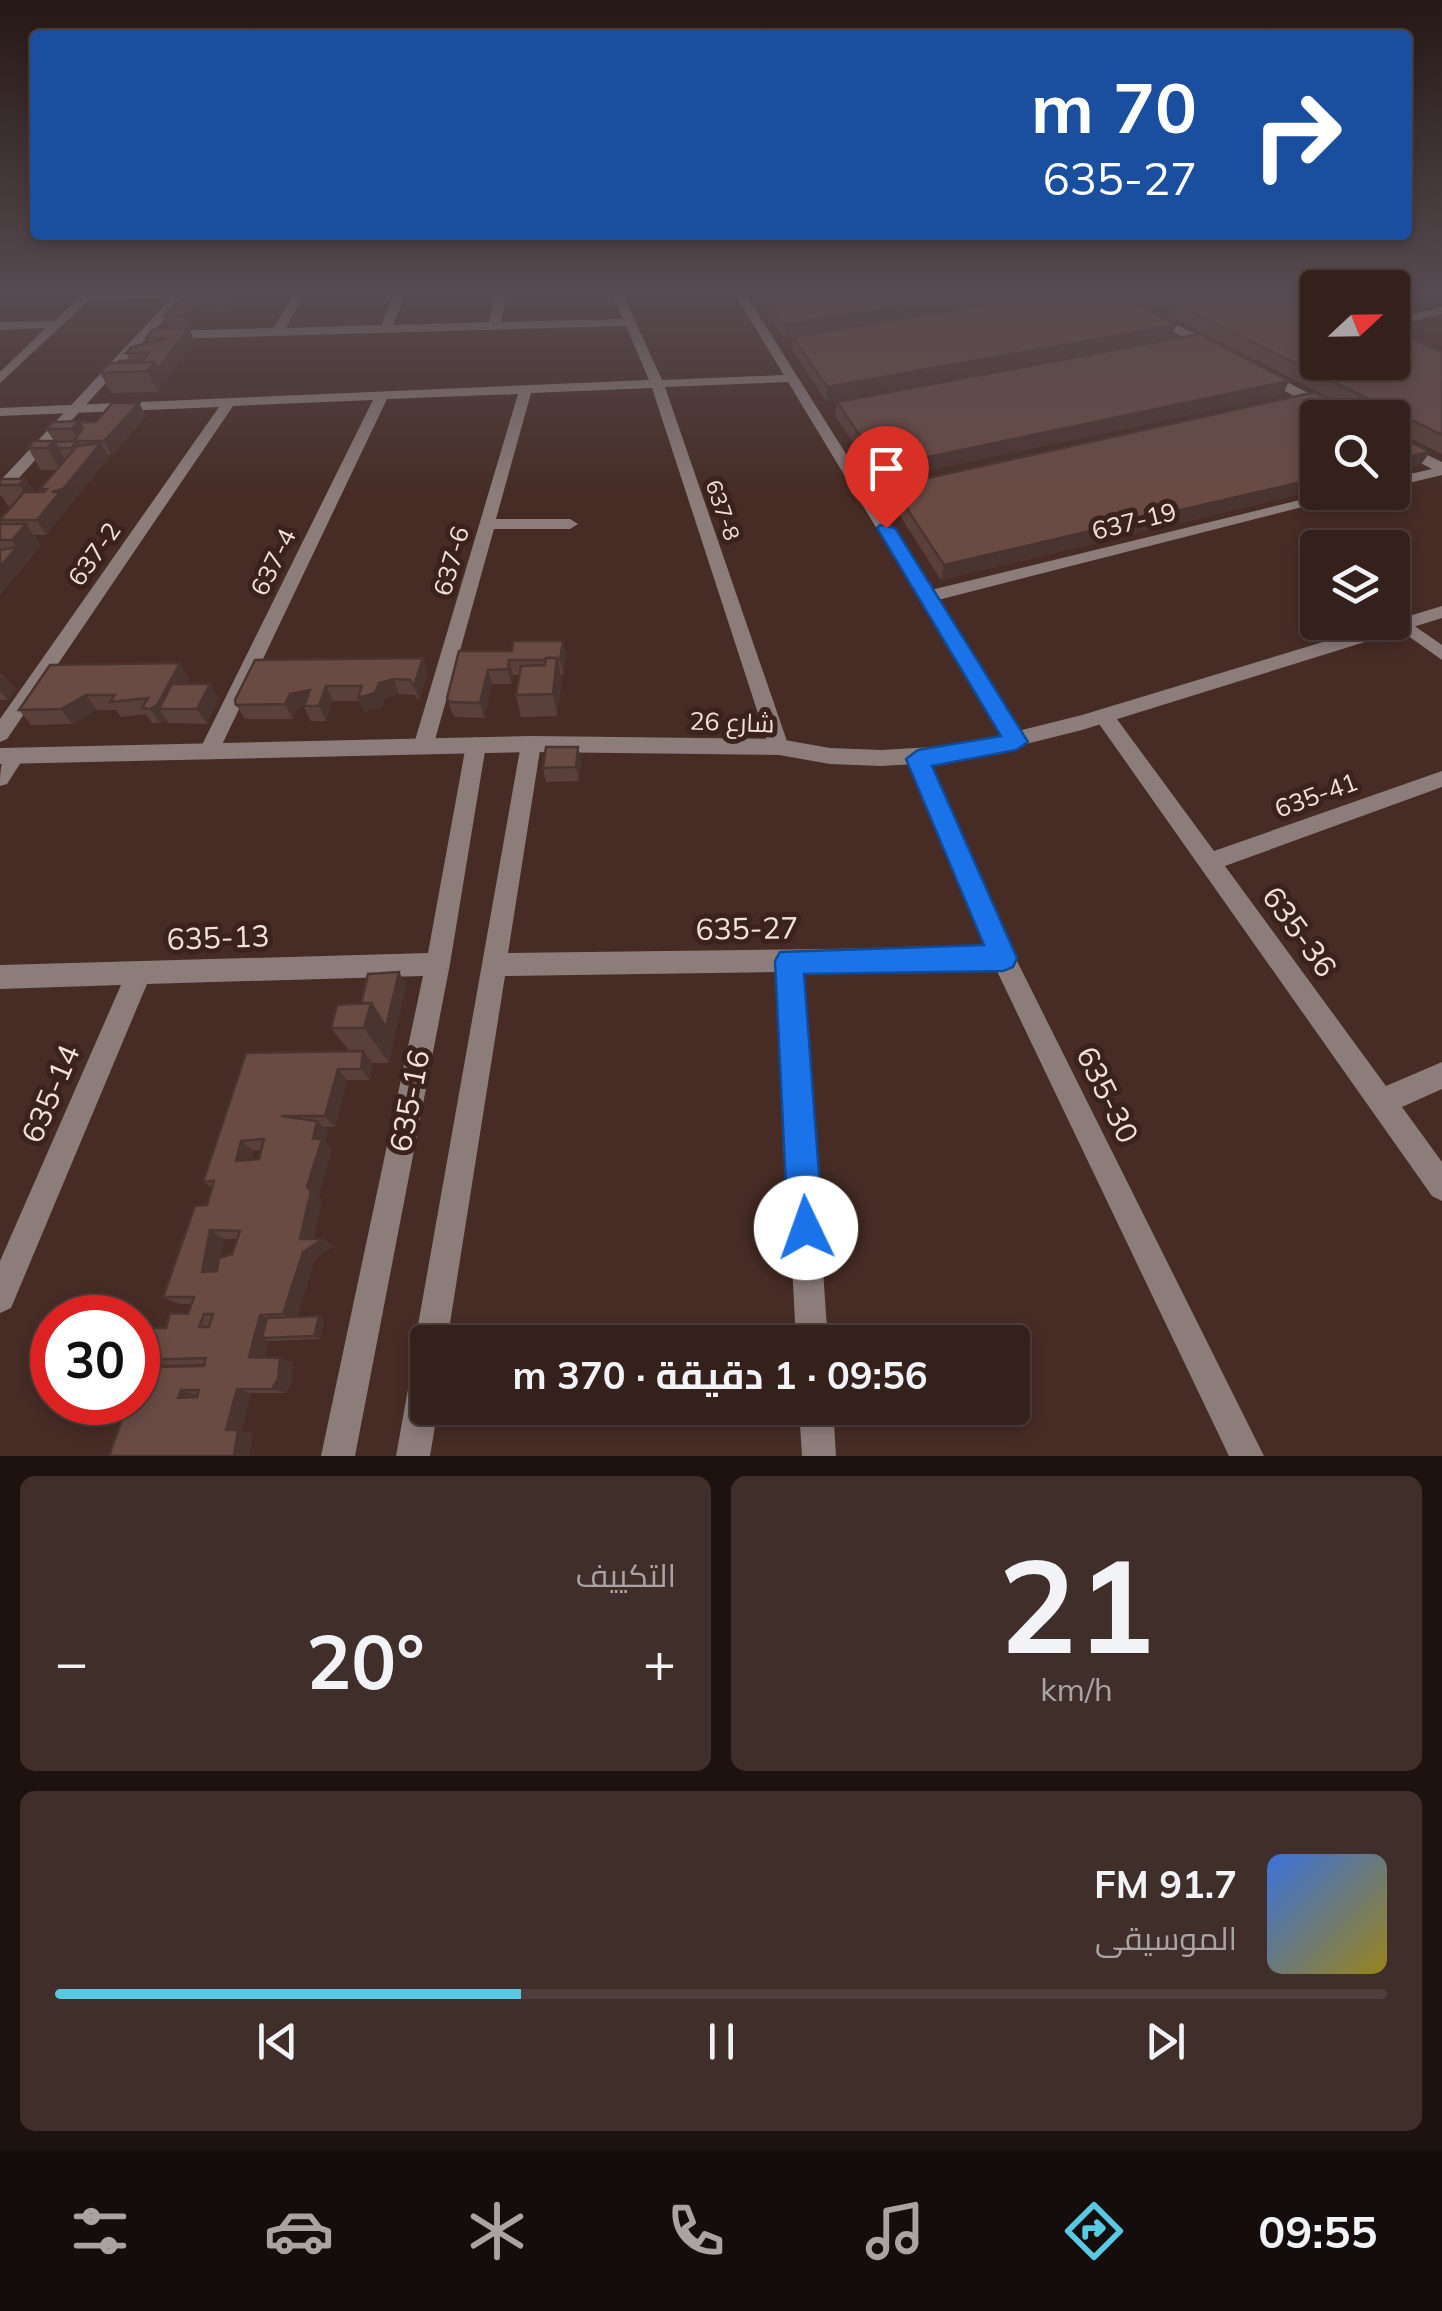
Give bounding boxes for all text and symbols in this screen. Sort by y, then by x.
text: 70 m [1031,63,1197,151]
icon: right [1232,70,1362,200]
text: 635-27 [1043,150,1197,206]
north arrow [1300,270,1410,380]
map controls [1300,270,1410,640]
button: search [1300,400,1410,510]
pin [844,426,929,529]
icon: arrive [859,441,914,496]
street label: 637-8 [700,476,746,544]
street label: 637-19 [1089,495,1179,546]
street label: 637-2 [61,516,127,592]
street label: 637-4 [243,523,302,600]
street label: 637-6 [426,523,475,599]
button: layers [1300,530,1410,640]
street label: شارع 26 [689,705,775,740]
street label: 635-41 [1270,765,1361,824]
street label: 635-36 [1254,879,1345,984]
street label: 635-27 [695,908,799,948]
street label: 635-13 [166,916,270,958]
street label: 635-14 [12,1039,88,1148]
street label: 635-30 [1068,1040,1148,1149]
street label: 635-16 [381,1047,437,1155]
position arrow [754,1176,858,1280]
speed limit sign: 30 [30,1295,160,1425]
text: 09:56 · 1 دقيقة · 370 m [512,1351,928,1399]
text: 21 [999,1522,1155,1686]
text: التكييف [576,1555,676,1595]
text: 20° [306,1614,425,1708]
text: − [55,1627,88,1696]
text: + [643,1627,676,1696]
text: km/h [1040,1669,1113,1709]
text: 91.7 FM [1094,1860,1237,1908]
text: الموسيقى [1095,1918,1237,1958]
icon: previous [250,2014,305,2069]
icon: pause [694,2014,749,2069]
icon: next [1138,2014,1193,2069]
icon: filters [65,2196,135,2266]
icon: car [264,2196,334,2266]
icon: climate [462,2196,532,2266]
icon: phone [661,2196,731,2266]
icon: music [860,2196,930,2266]
icon: directions [1059,2196,1129,2266]
text: 09:55 [1258,2203,1378,2259]

